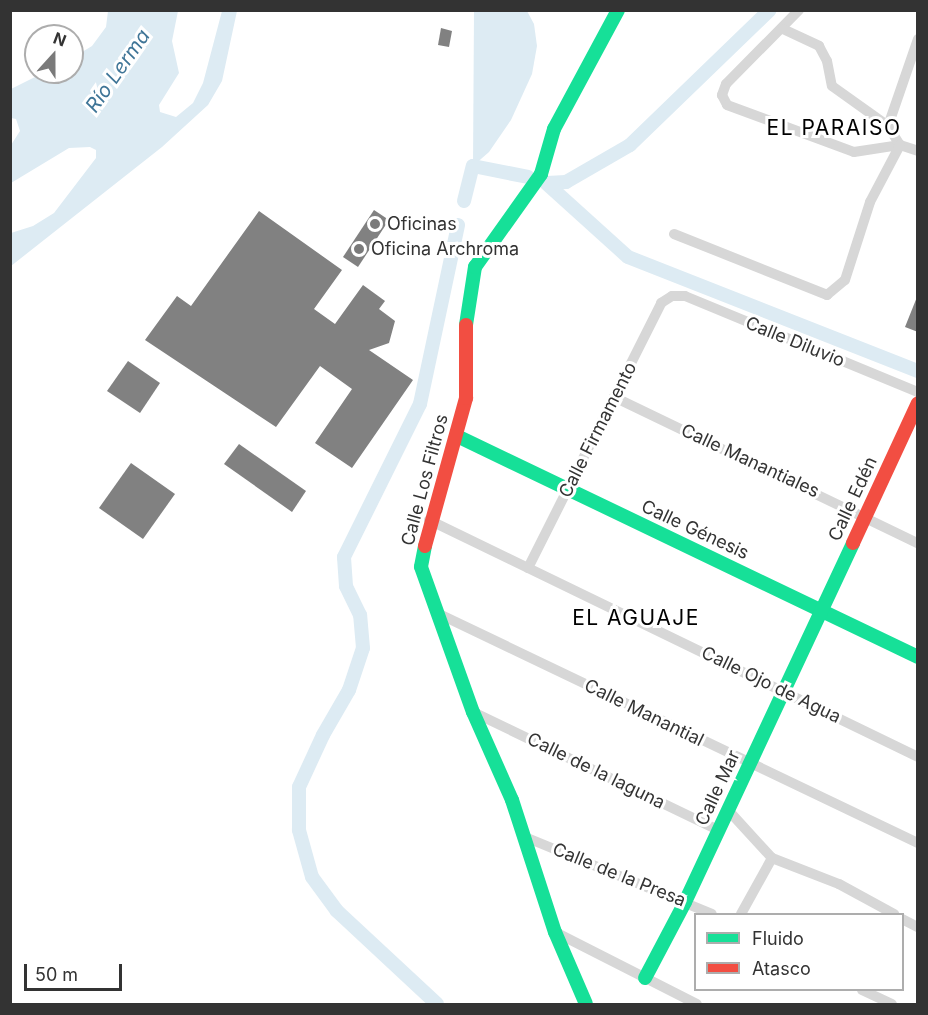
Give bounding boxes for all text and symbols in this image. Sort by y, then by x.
north arrow [24,24,84,84]
water label: Río Lerma [81,25,155,117]
text: N [50,28,69,51]
district label: EL PARAISO [767,115,901,141]
place label: Oficinas [387,213,457,235]
marker: Oficinas [368,217,382,231]
place label: Oficina Archroma [371,238,519,260]
marker: Oficina Archroma [352,242,366,256]
street label: Calle Diluvio [742,312,848,372]
street label: Calle Firmamento [555,359,641,501]
street label: Calle Los Filtros [397,412,453,548]
street label: Calle Manantiales [677,420,823,502]
street label: Calle Edén [824,453,882,545]
street label: Calle Génesis [638,496,752,564]
district label: EL AGUAJE [572,605,700,631]
street label: Calle Ojo de Agua [698,642,844,728]
street label: Calle Manantial [581,675,707,751]
street label: Calle de la laguna [524,728,668,814]
street label: Calle Mar [691,747,745,829]
street label: Calle de la Presa [549,838,689,912]
legend [694,913,904,991]
text: Fluido [752,928,804,949]
scale bar [27,952,124,990]
text: Atasco [752,958,811,979]
text: 50 m [35,964,78,985]

